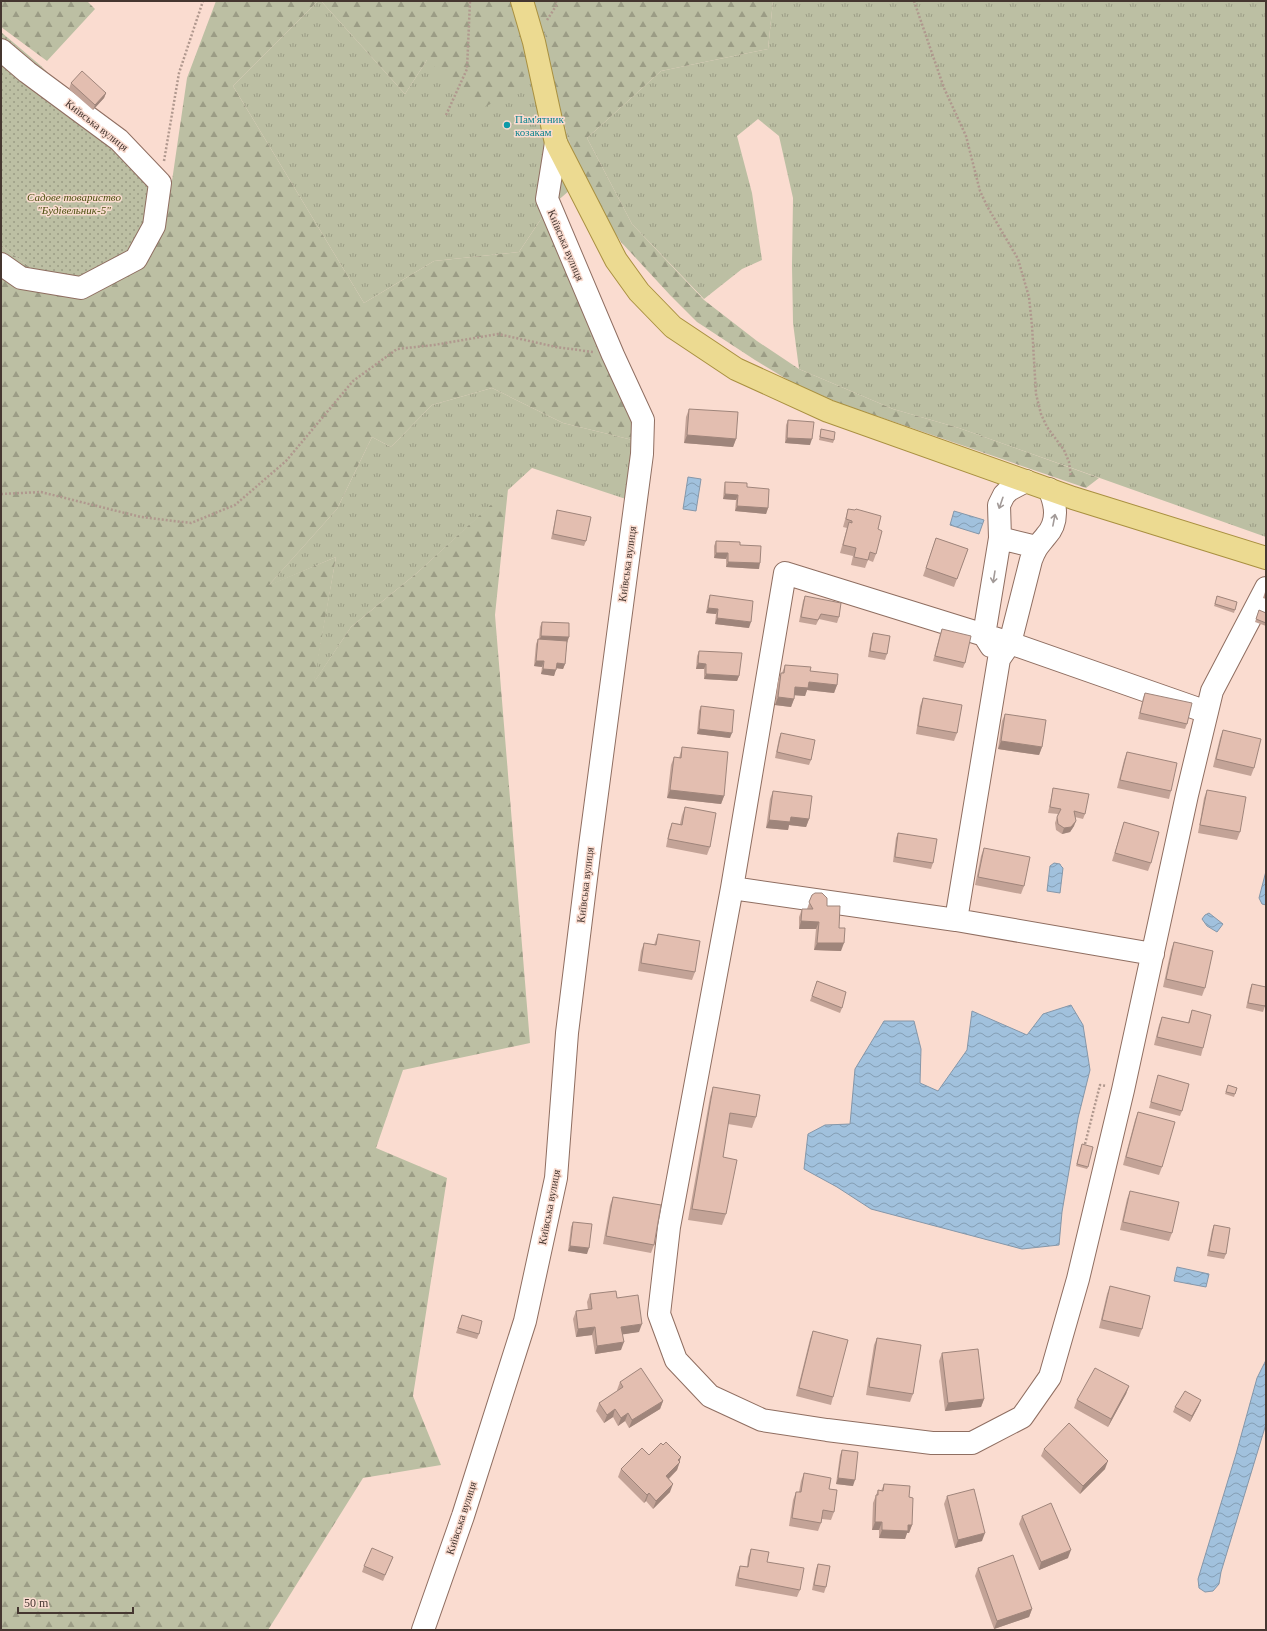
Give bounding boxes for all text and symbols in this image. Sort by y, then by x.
street label: Київська вулиця [63,97,131,153]
place label: Пам'ятник козакам [515,113,564,138]
marker: Пам'ятник козакам [502,120,512,130]
park label: Садове товариство "Будівельник-5" [27,191,121,216]
street label: Київська вулиця [546,208,586,282]
one-way arrow [997,497,1004,510]
one-way arrow [1050,514,1058,527]
street label: Київська вулиця [616,525,638,603]
one-way arrow [990,570,998,583]
street label: Київська вулиця [574,846,596,924]
street label: Київська вулиця [536,1168,562,1246]
street label: Київська вулиця [444,1480,478,1556]
scale bar [18,1589,133,1615]
text: 50 m [24,1596,49,1610]

